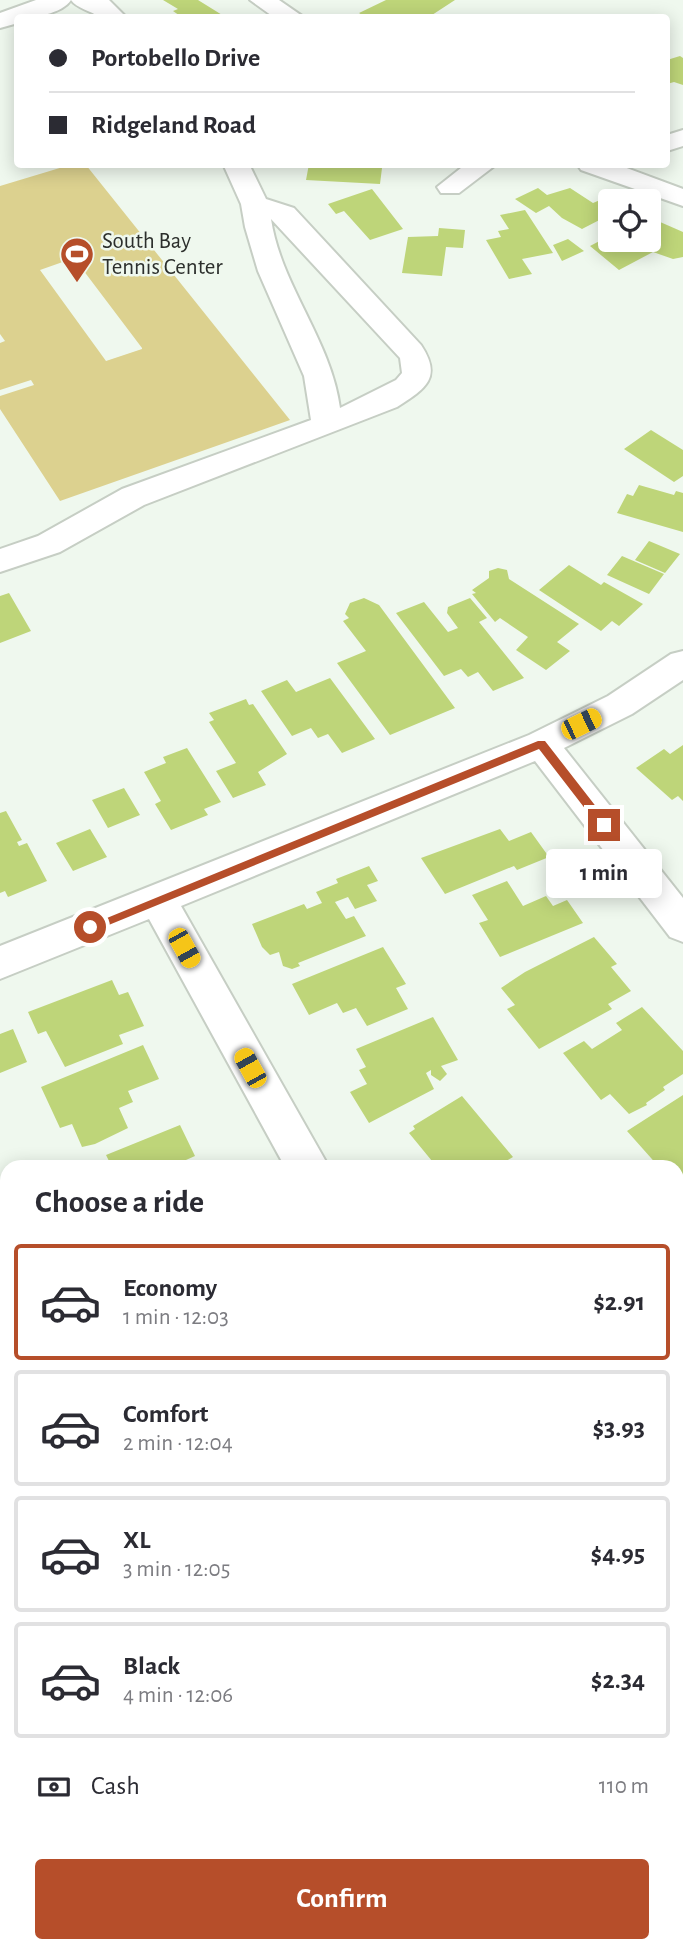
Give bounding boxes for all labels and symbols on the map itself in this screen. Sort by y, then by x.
place label: South Bay Tennis Center [102,230,223,279]
sports icon: South Bay Tennis Center [58,235,96,284]
car [558,705,605,743]
route end [588,809,620,841]
callout: 1 min [546,850,662,898]
route start [74,911,106,943]
car [165,925,204,971]
car [231,1045,270,1091]

